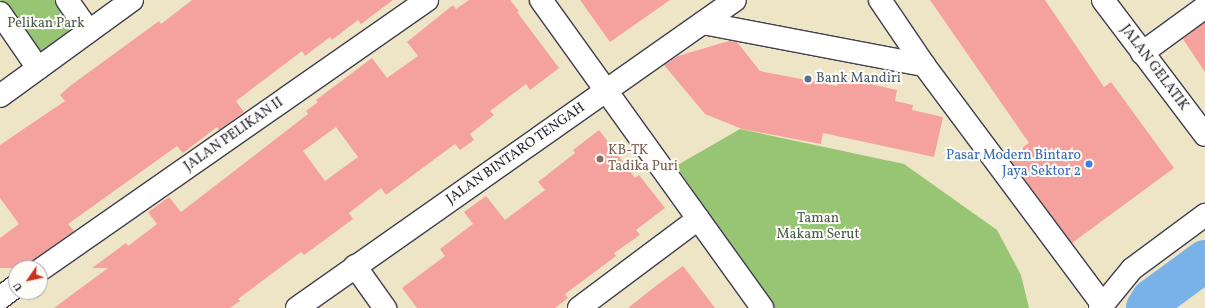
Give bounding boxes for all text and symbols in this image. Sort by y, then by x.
park label: Pelikan Park [7,16,85,32]
street label: JALAN GELATIK [1116,22,1192,114]
place label: Bank Mandiri [816,71,901,87]
marker: Bank Mandiri [803,74,813,84]
street label: JALAN PELIKAN II [181,95,287,175]
street label: JALAN BINTARO TENGAH [443,100,589,208]
place label: KB-TK Tadika Puri [608,143,678,176]
place label: Pasar Modern Bintaro Jaya Sektor 2 [946,148,1081,180]
marker: KB-TK Tadika Puri [595,154,605,164]
marker: Pasar Modern Bintaro Jaya Sektor 2 [1084,159,1094,169]
park label: Taman Makam Serut [777,211,859,244]
north arrow [8,260,48,300]
text: U [10,279,27,294]

